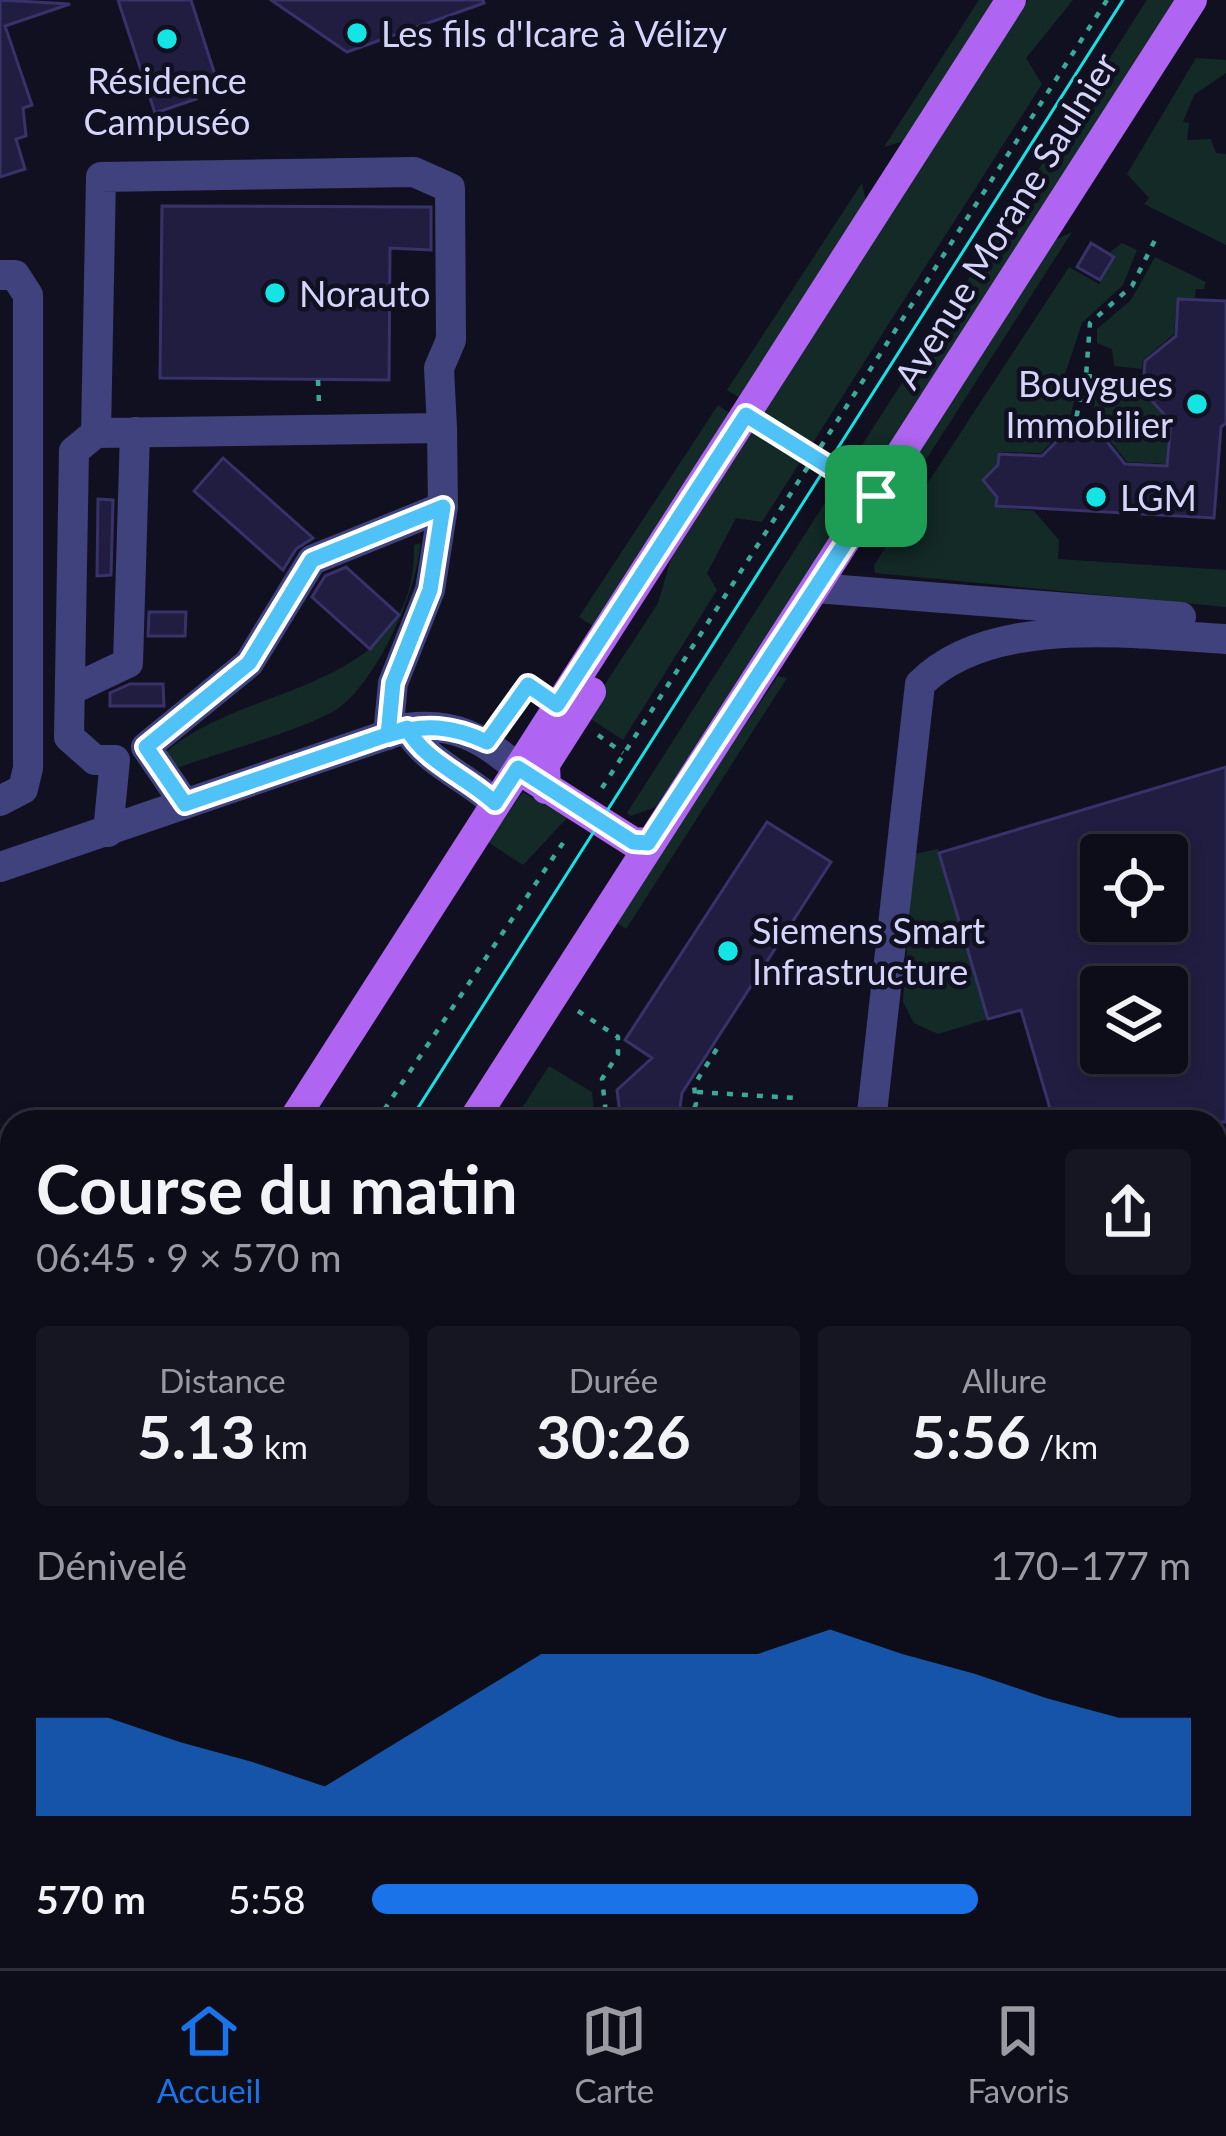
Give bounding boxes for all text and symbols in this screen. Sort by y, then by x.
place label: Les fils d'Icare à Vélizy [381,11,727,55]
marker: Les fils d'Icare à Vélizy [344,20,370,46]
marker: Résidence Campuséo [154,26,180,52]
street label: Avenue Morane Saulnier [884,44,1126,396]
place label: Résidence Campuséo [84,58,250,143]
place label: Norauto [299,271,430,315]
marker: Norauto [262,280,288,306]
place label: Bouygues Immobilier [1006,361,1173,446]
marker: Bouygues Immobilier [1184,391,1210,417]
pin [825,445,927,547]
icon: arrive [843,463,909,529]
place label: LGM [1120,475,1197,519]
marker: LGM [1083,484,1109,510]
map controls [1080,834,1188,1074]
button: locate [1080,834,1188,942]
place label: Siemens Smart Infrastructure [752,908,985,993]
marker: Siemens Smart Infrastructure [715,938,741,964]
button: layers [1080,966,1188,1074]
text: Course du matin [36,1149,518,1228]
button: share [1065,1149,1191,1275]
text: 06:45 · 9 × 570 m [36,1234,341,1280]
text: Distance [159,1360,286,1400]
text: Durée [569,1360,658,1400]
text: Allure [962,1360,1047,1400]
text: 5.13 [137,1400,256,1472]
text: 30:26 [536,1400,691,1472]
text: 5:56 [911,1400,1031,1472]
text: km [256,1426,308,1466]
text: /km [1031,1426,1098,1466]
text: Dénivelé [36,1542,187,1588]
text: 170–177 m [991,1542,1191,1588]
text: 570 m [36,1876,146,1922]
text: 5:58 [228,1876,306,1922]
tab: Accueil [157,1998,261,2110]
tab: Carte [575,1998,654,2110]
tab: Favoris [967,1998,1069,2110]

